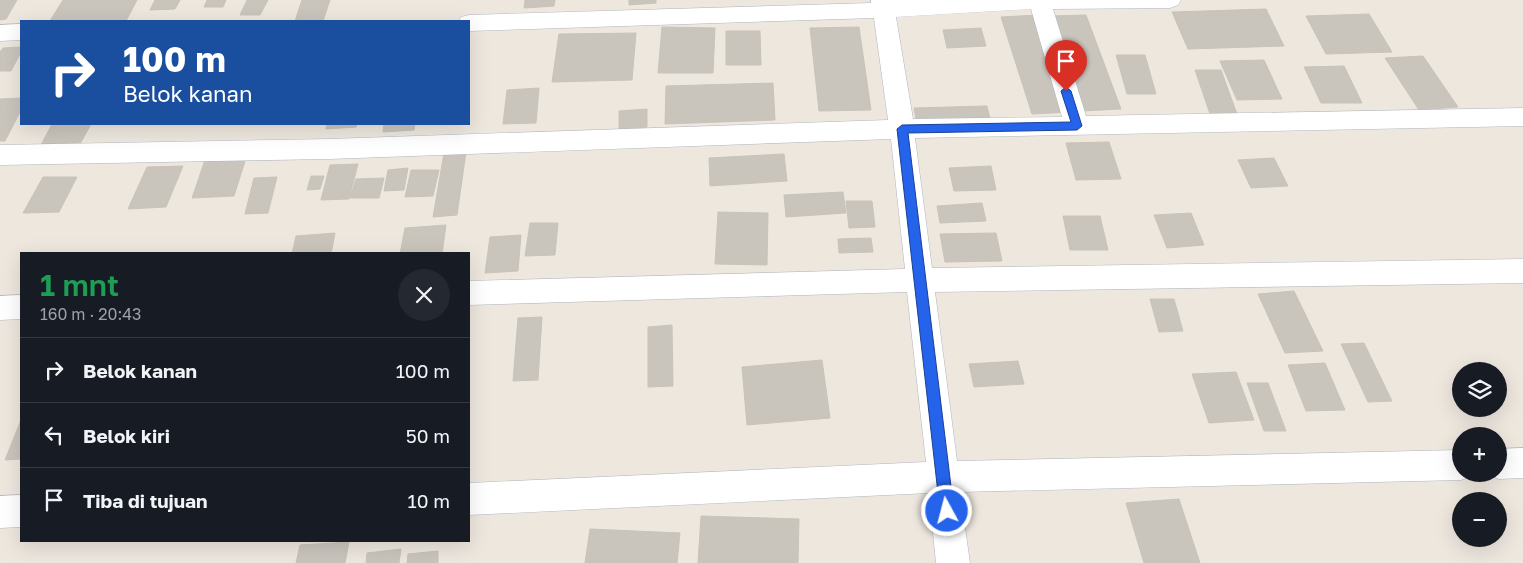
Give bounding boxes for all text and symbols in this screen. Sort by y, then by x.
text: 100 m [123,38,226,80]
icon: right [40,40,105,105]
pin [1045,40,1087,91]
icon: arrive [1052,47,1080,75]
text: Belok kanan [123,80,253,107]
text: 1 mnt [40,267,119,303]
button: close [398,269,450,321]
text: 160 m · 20:43 [40,304,141,324]
icon: right [40,356,68,384]
text: Belok kanan [83,359,197,382]
text: 100 m [396,359,450,382]
map controls [1452,362,1507,547]
button: layers [1452,362,1507,417]
icon: left [40,421,68,449]
text: Belok kiri [83,424,170,447]
text: 50 m [406,424,450,447]
button: + [1452,427,1507,482]
position arrow [920,484,972,536]
icon: arrive [40,486,68,514]
text: Tiba di tujuan [83,489,208,512]
text: 10 m [407,489,450,512]
button: − [1452,492,1507,547]

